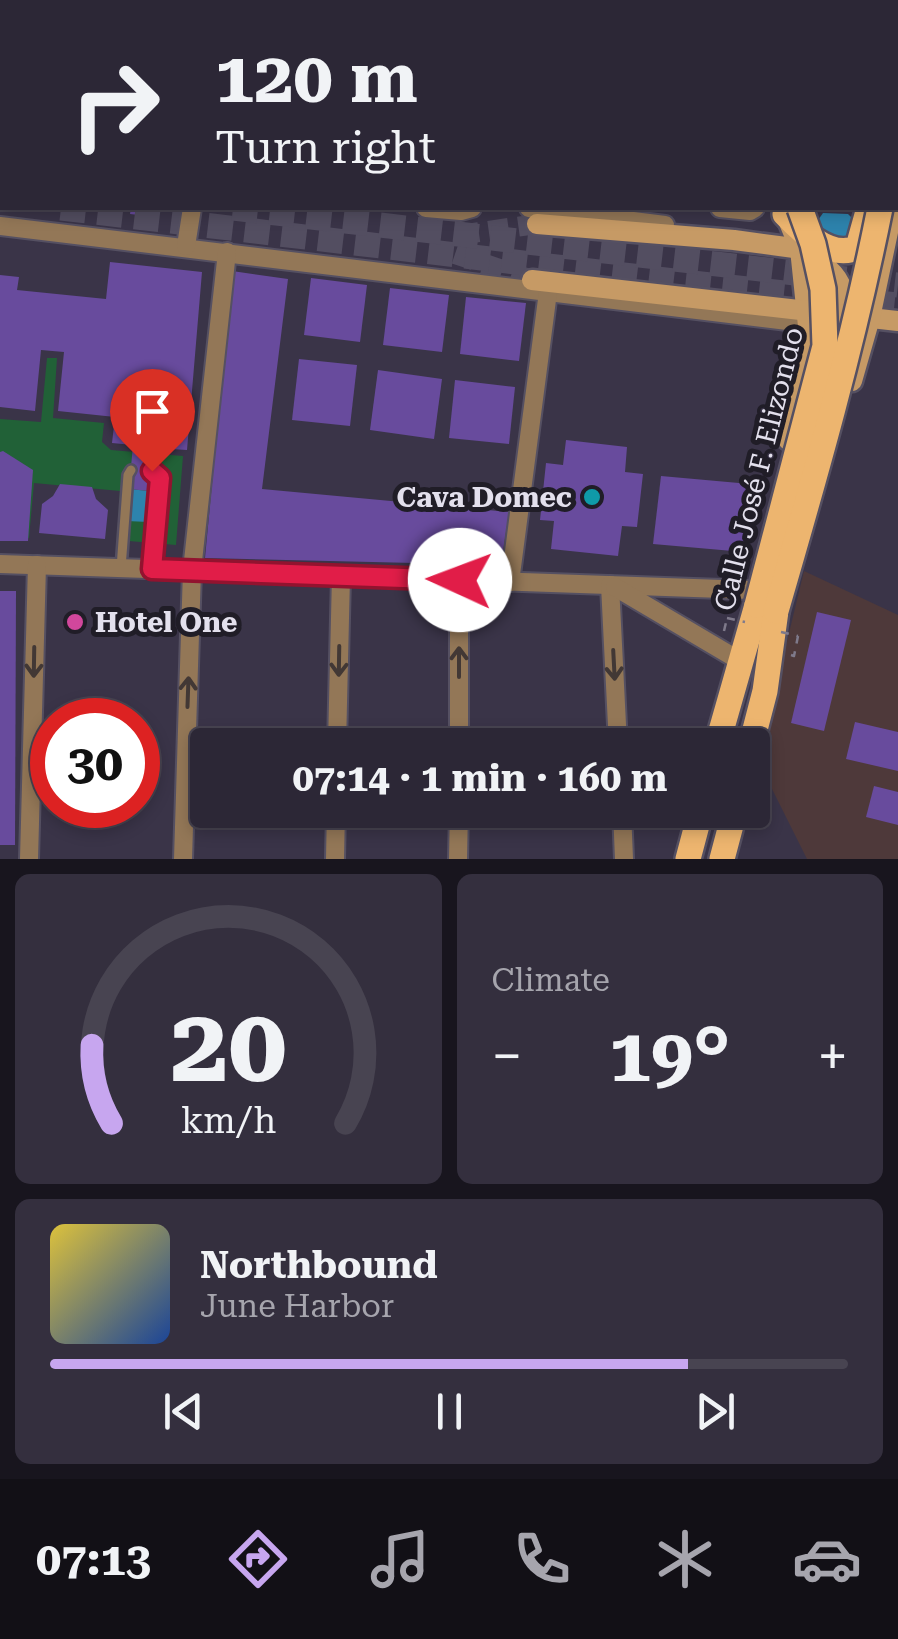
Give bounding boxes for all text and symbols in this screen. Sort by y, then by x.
text: 120 m [215,37,418,119]
icon: right [50,40,180,170]
text: Turn right [215,121,436,174]
street label: Calle José F. Elizondo [708,324,810,614]
pin [110,369,195,472]
icon: arrive [125,384,180,439]
place label: Cava Domec [397,481,572,514]
marker: Cava Domec [581,486,603,508]
position arrow [408,528,512,632]
place label: Hotel One [95,606,237,639]
marker: Hotel One [64,611,86,633]
one-way arrow [329,644,348,676]
one-way arrow [25,646,44,678]
one-way arrow [450,647,468,680]
one-way arrow [605,648,624,680]
one-way arrow [179,676,198,708]
speed limit sign: 30 [30,698,160,828]
text: 07:14 · 1 min · 160 m [293,756,667,800]
text: Climate [492,961,610,999]
text: 20 [170,985,286,1106]
text: 19° [609,1011,730,1099]
text: − [492,1024,522,1088]
text: + [817,1024,848,1088]
text: km/h [180,1100,276,1142]
text: Northbound [200,1243,438,1287]
text: June Harbor [200,1287,394,1325]
icon: previous [156,1384,211,1439]
icon: pause [422,1384,477,1439]
icon: next [688,1384,743,1439]
icon: directions [223,1524,293,1594]
icon: music [365,1524,435,1594]
icon: phone [507,1524,577,1594]
icon: climate [650,1524,720,1594]
icon: car [792,1524,862,1594]
text: 07:13 [36,1533,151,1586]

